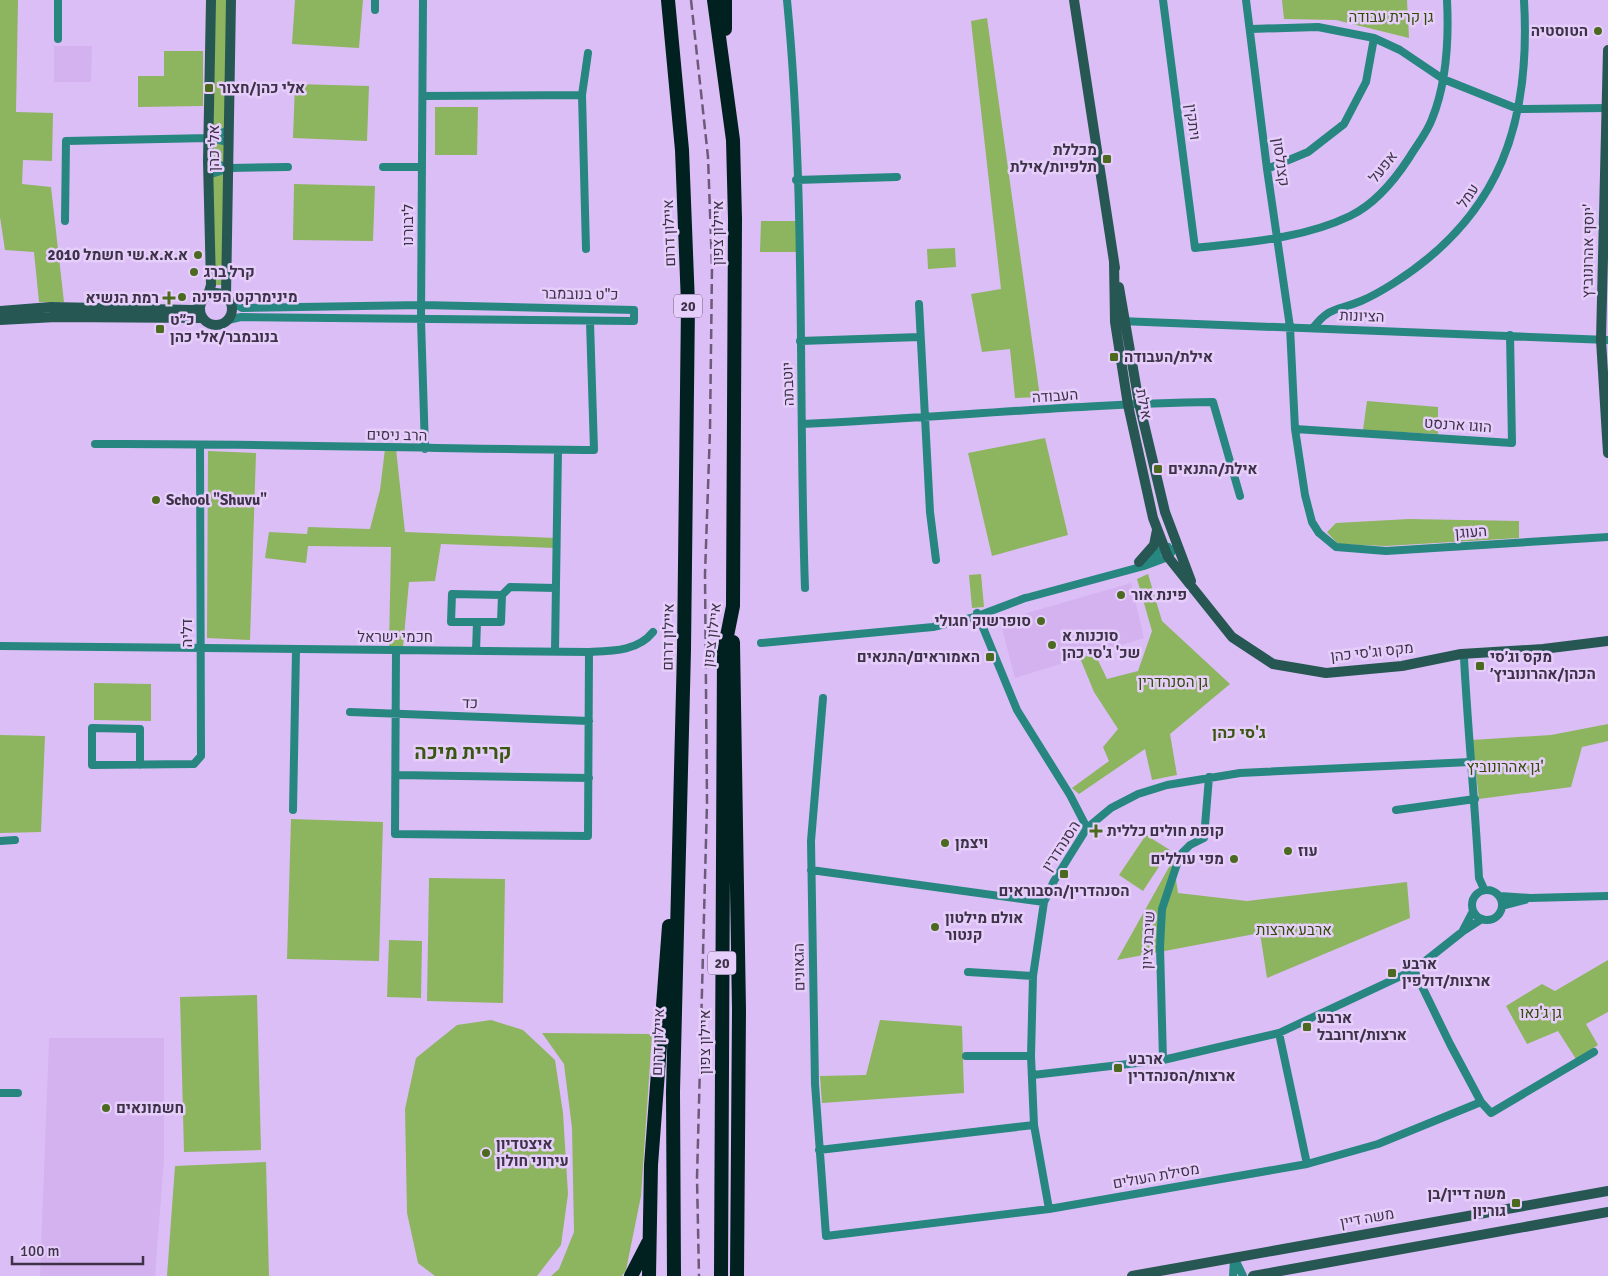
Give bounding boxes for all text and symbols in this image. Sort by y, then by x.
park label: גן קרית עבודה [1349,8,1434,26]
place label: הטוסטיה [1531,22,1588,40]
marker: הטוסטיה [1592,25,1604,37]
place label: אלי כהן/חצור [219,79,305,97]
marker: אלי כהן/חצור [203,82,215,94]
street label: ויתקין [1182,103,1204,141]
street label: אלי כהן [205,125,223,171]
street label: קצנלסון [1269,137,1293,187]
place label: מכללת תלפיות/אילת [1010,141,1097,176]
street label: אפעל [1365,148,1401,186]
marker: מכללת תלפיות/אילת [1101,153,1113,165]
street label: עמל [1453,180,1483,212]
street label: איילון דרום [659,199,679,267]
street label: איילון צפון [709,201,727,265]
street label: ליבורנו [399,204,417,246]
street label: יוסף אהרונוביץ' [1578,204,1598,298]
place label: א.א.א.שי חשמל 2010 [48,246,188,264]
marker: א.א.א.שי חשמל 2010 [192,249,204,261]
place label: קרל ברג [204,263,255,281]
marker: קרל ברג [188,266,200,278]
street label: כ"ט בנובמבר [541,284,619,304]
place label: מינימרקט הפינה [192,288,298,306]
place label: רמת הנשיא [85,289,159,307]
marker: מינימרקט הפינה [176,291,188,303]
marker: רמת הנשיא [163,292,175,304]
road number: 20 [674,294,702,318]
street label: הציונות [1339,306,1385,326]
place label: כ״ט בנובמבר/אלי כהן [170,311,278,346]
marker: כ״ט בנובמבר/אלי כהן [154,323,166,335]
place label: אילת/העבודה [1124,348,1213,366]
marker: אילת/העבודה [1108,351,1120,363]
street label: יוטבתה [778,362,798,406]
street label: העבודה [1031,385,1079,407]
street label: אילת [1132,387,1156,421]
street label: הוגו ארנסט [1423,414,1493,436]
street label: הרב ניסים [366,425,428,445]
place label: אילת/התנאים [1168,460,1258,478]
marker: אילת/התנאים [1152,463,1164,475]
place label: School "Shuvu" [166,491,267,509]
marker: School "Shuvu" [150,494,162,506]
street label: העוגן [1454,522,1488,542]
place label: פינת אור [1131,586,1187,604]
marker: פינת אור [1115,589,1127,601]
street label: איילון צפון [699,602,725,668]
street label: איילון דרום [658,603,678,671]
place label: סופרשוק חגולי [934,612,1031,630]
marker: סופרשוק חגולי [1035,615,1047,627]
street label: דליה [178,618,196,647]
place label: סוכנות א שכ' ג'סי כהן [1062,627,1140,662]
street label: חכמי ישראל [357,628,433,646]
marker: סוכנות א שכ' ג'סי כהן [1046,639,1058,651]
street label: מקס וג'סי כהן [1329,639,1415,665]
place label: האמוראים/התנאים [857,648,980,666]
place label: מקס וג׳סי הכהן/אהרונוביץ׳ [1490,648,1596,683]
marker: האמוראים/התנאים [984,651,996,663]
marker: מקס וג׳סי הכהן/אהרונוביץ׳ [1474,660,1486,672]
park label: גן הסנהדרין [1138,673,1208,691]
street label: כד [462,694,478,712]
district label: ג'סי כהן [1212,723,1266,743]
district label: קריית מיכה [414,740,512,765]
park label: גן אהרונוביץ' [1466,758,1544,776]
street label: הסנהדרין [1038,817,1084,875]
place label: קופת חולים כללית [1107,822,1224,840]
marker: קופת חולים כללית [1089,824,1103,838]
place label: ויצמן [955,834,988,852]
marker: ויצמן [939,837,951,849]
place label: עוז [1298,842,1318,860]
marker: עוז [1282,845,1294,857]
place label: מפי עוללים [1150,850,1224,868]
marker: מפי עוללים [1228,853,1240,865]
marker: הסנהדרין/הסבוראים [1058,868,1070,880]
place label: הסנהדרין/הסבוראים [998,882,1130,900]
place label: אולם מילטון קנטור [945,909,1023,944]
street label: שיבת ציון [1137,910,1159,970]
marker: אולם מילטון קנטור [929,921,941,933]
park label: ארבע ארצות [1256,921,1332,939]
street label: הגאונים [790,943,808,991]
road number: 20 [708,951,736,974]
place label: ארבע ארצות/דולפין [1402,955,1491,990]
marker: ארבע ארצות/דולפין [1386,967,1398,979]
park label: גן ג'נאו [1520,1004,1562,1022]
street label: איילון דרום [648,1008,668,1076]
place label: ארבע ארצות/זרובבל [1317,1009,1407,1044]
street label: איילון צפון [696,1010,714,1074]
marker: ארבע ארצות/זרובבל [1301,1021,1313,1033]
place label: ארבע ארצות/הסנהדרין [1128,1050,1235,1085]
marker: ארבע ארצות/הסנהדרין [1112,1062,1124,1074]
place label: חשמונאים [116,1099,184,1117]
marker: חשמונאים [100,1102,112,1114]
place label: איצטדיון עירוני חולון [496,1135,569,1170]
marker: איצטדיון עירוני חולון [480,1147,492,1159]
street label: מסילת העולים [1111,1160,1201,1192]
place label: משה דיין/בן גוריון [1428,1185,1506,1220]
marker: משה דיין/בן גוריון [1510,1197,1522,1209]
street label: משה דיין [1338,1204,1396,1232]
scale bar [12,1234,144,1266]
text: 100 m [20,1242,60,1260]

